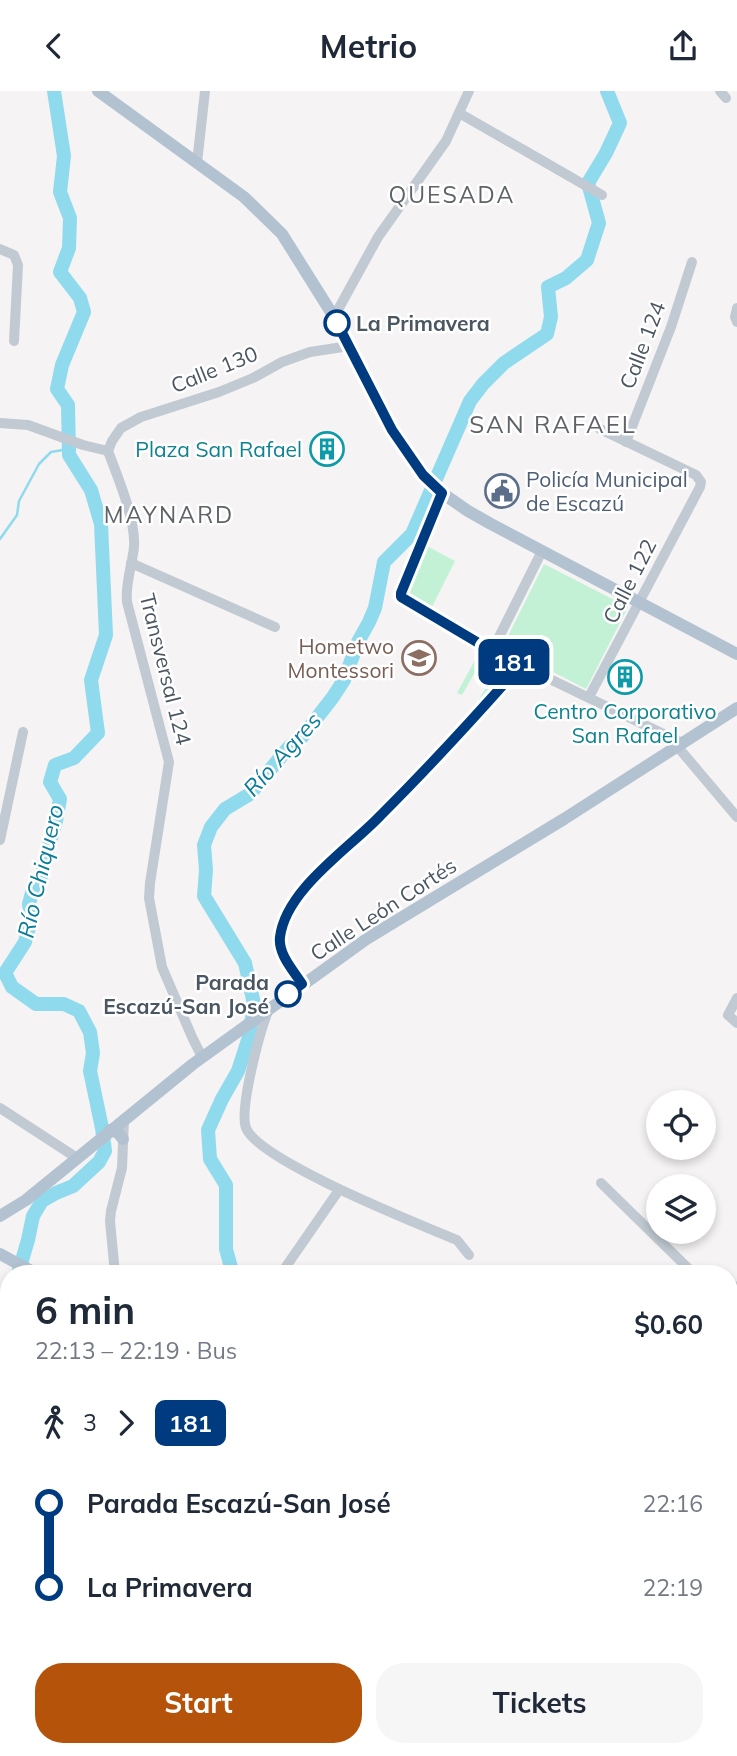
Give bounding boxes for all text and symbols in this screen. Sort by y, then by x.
text: Metrio [320,26,417,66]
icon: back [35,27,73,65]
icon: share [664,27,702,65]
district label: QUESADA [389,180,515,209]
street label: Calle 124 [613,297,671,392]
marker: La Primavera [324,310,350,336]
place label: La Primavera [356,310,490,336]
street label: Calle 130 [167,340,261,398]
district label: SAN RAFAEL [469,409,637,439]
building icon: Plaza San Rafael [308,430,346,468]
place label: Plaza San Rafael [135,436,302,462]
place label: Policía Municipal de Escazú [526,466,688,516]
public building icon: Policía Municipal de Escazú [483,472,521,510]
district label: MAYNARD [104,500,234,529]
street label: Calle 122 [597,534,661,628]
street label: Transversal 124 [135,591,197,748]
place label: Hometwo Montessori [288,633,394,683]
school or university icon: Hometwo Montessori [400,639,438,677]
line badge: 181 [474,639,554,685]
text: 181 [492,647,536,677]
building icon: Centro Corporativo San Rafael [606,658,644,696]
place label: Centro Corporativo San Rafael [534,698,716,748]
water label: Río Agres [237,706,327,802]
water label: Río Chiquero [11,801,69,941]
street label: Calle León Cortés [305,852,461,966]
place label: Parada Escazú-San José [103,969,269,1019]
marker: Parada Escazú-San José [275,981,301,1007]
map controls [646,1090,716,1244]
button: locate [646,1090,716,1160]
button: layers [646,1174,716,1244]
text: 6 min [35,1286,135,1334]
text: $0.60 [634,1308,703,1341]
text: 22:13 – 22:19 · Bus [35,1336,237,1365]
icon: walk [35,1404,73,1442]
icon: forward [107,1404,145,1442]
text: 3 [83,1408,97,1437]
text: 181 [169,1408,212,1438]
text: Parada Escazú-San José [87,1487,391,1520]
text: 22:16 [643,1489,703,1518]
text: La Primavera [87,1571,253,1604]
text: 22:19 [643,1573,703,1602]
button: Start [35,1663,362,1743]
button: Tickets [376,1663,703,1743]

